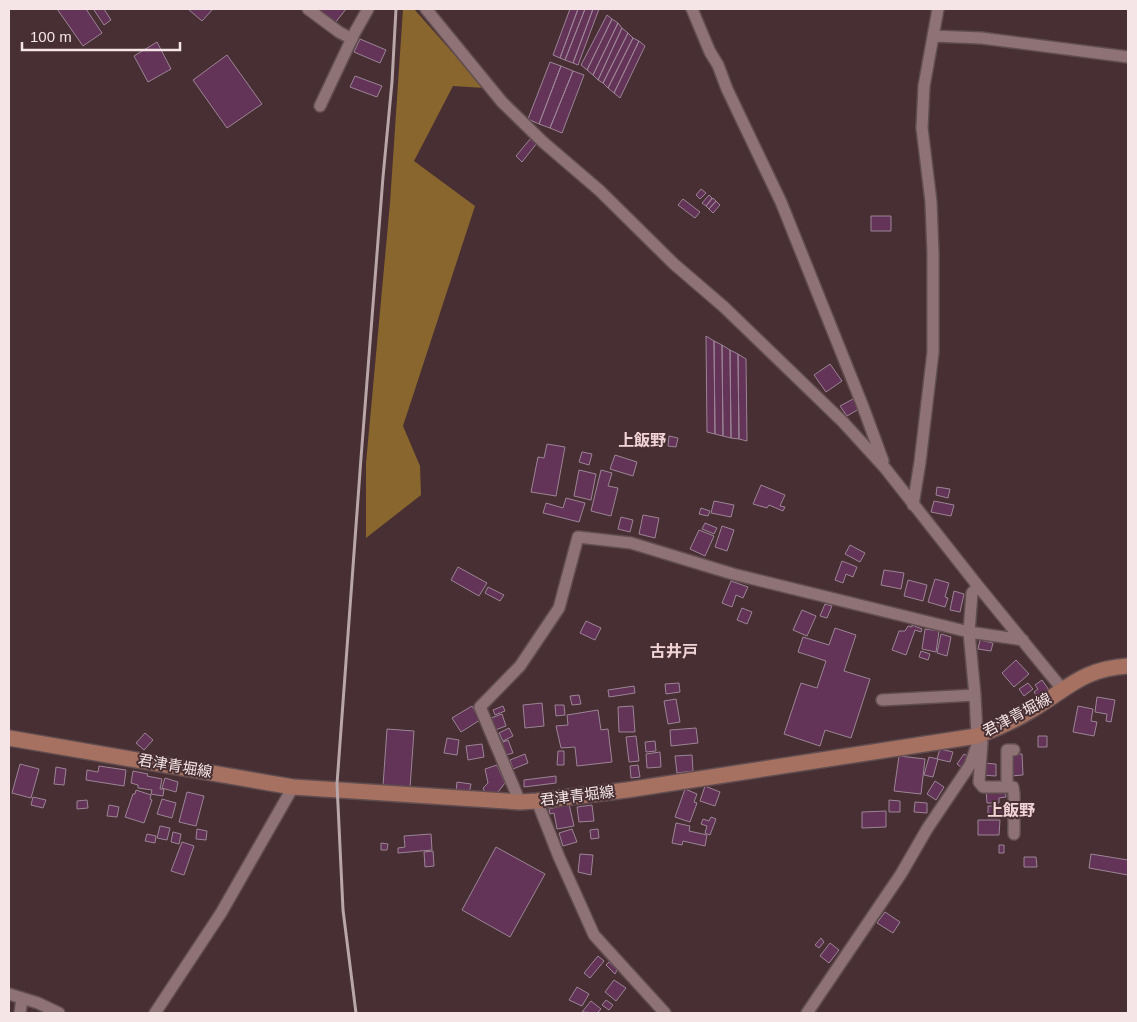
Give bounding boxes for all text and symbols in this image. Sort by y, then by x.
scale bar [22,20,180,52]
text: 100 m [30,28,72,45]
district label: 上飯野 [618,432,666,449]
district label: 古井戸 [650,642,698,660]
street label: 君津青堀線 [980,689,1054,740]
street label: 君津青堀線 [137,751,214,780]
street label: 君津青堀線 [539,782,615,809]
district label: 上飯野 [987,802,1035,819]

